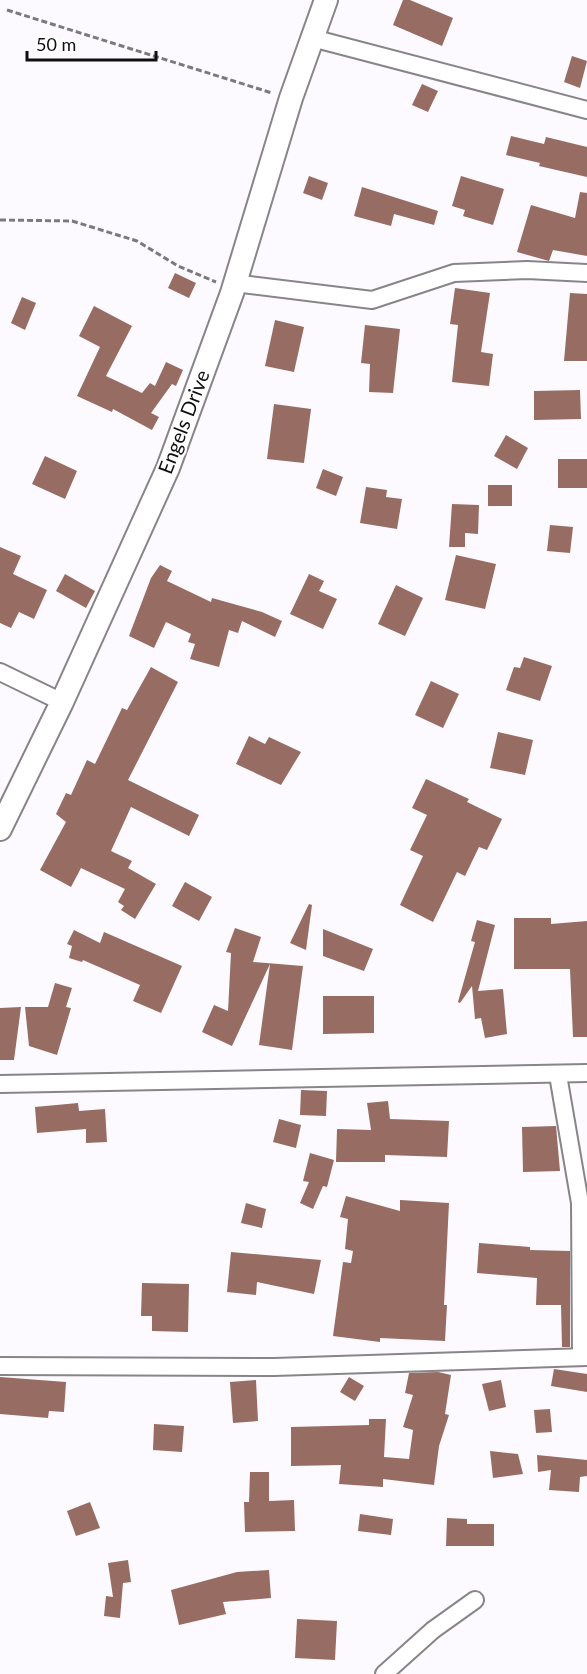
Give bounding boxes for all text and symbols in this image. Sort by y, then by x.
scale bar [27,24,156,62]
text: 50 m [36,33,76,55]
street label: Engels Drive [152,366,214,477]

